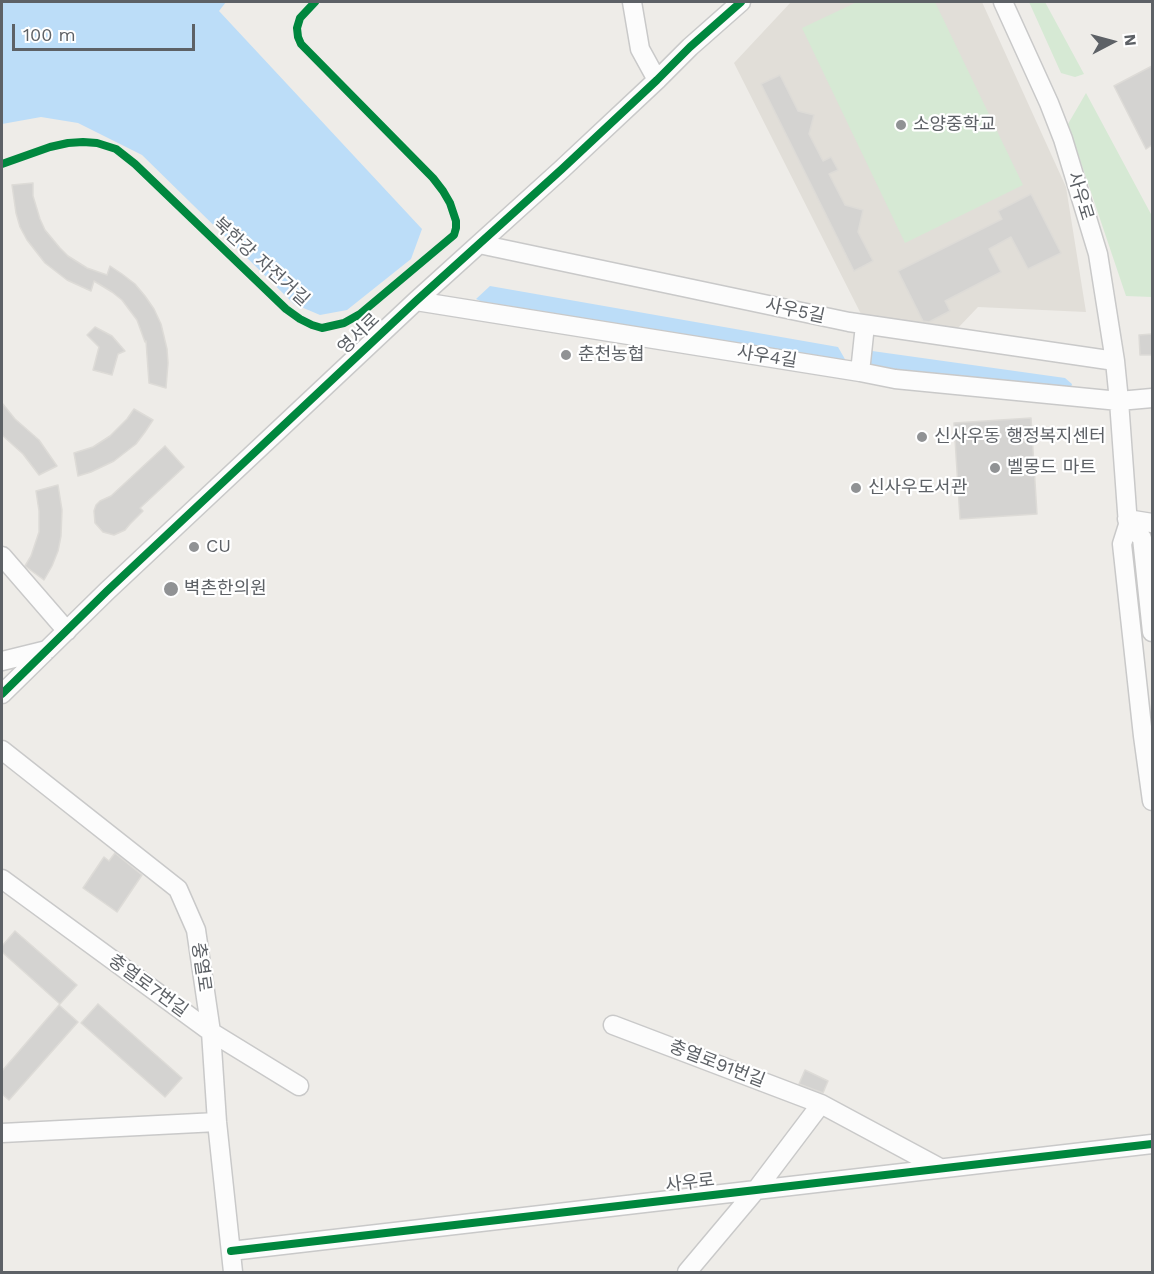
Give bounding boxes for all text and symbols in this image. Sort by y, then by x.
scale bar [15,12,198,50]
north arrow [1082,12,1142,72]
text: 100 m [23,24,76,45]
text: N [1120,33,1140,47]
place label: 소양중학교 [913,114,996,136]
marker: 소양중학교 [894,118,908,132]
street label: 사우로 [1062,169,1098,223]
street label: 북한강 자전거길 [208,213,314,311]
street label: 사우5길 [763,294,827,328]
street label: 영서로 [334,309,384,359]
street label: 사우4길 [735,342,799,372]
place label: 춘천농협 [578,344,644,366]
marker: 춘천농협 [559,348,573,362]
place label: 신사우동 행정복지센터 [934,426,1106,448]
marker: 신사우동 행정복지센터 [915,430,929,444]
place label: 벨몽드 마트 [1007,457,1096,479]
marker: 벨몽드 마트 [988,461,1002,475]
place label: 신사우도서관 [868,477,967,499]
marker: 신사우도서관 [849,481,863,495]
place label: CU [206,536,231,558]
marker: CU [187,540,201,554]
place label: 벽촌한의원 [184,578,267,600]
marker: 벽촌한의원 [162,580,180,598]
street label: 충열로 [187,941,215,993]
street label: 충열로7번길 [104,950,192,1022]
street label: 충열로91번길 [666,1036,768,1092]
street label: 사우로 [664,1169,716,1197]

